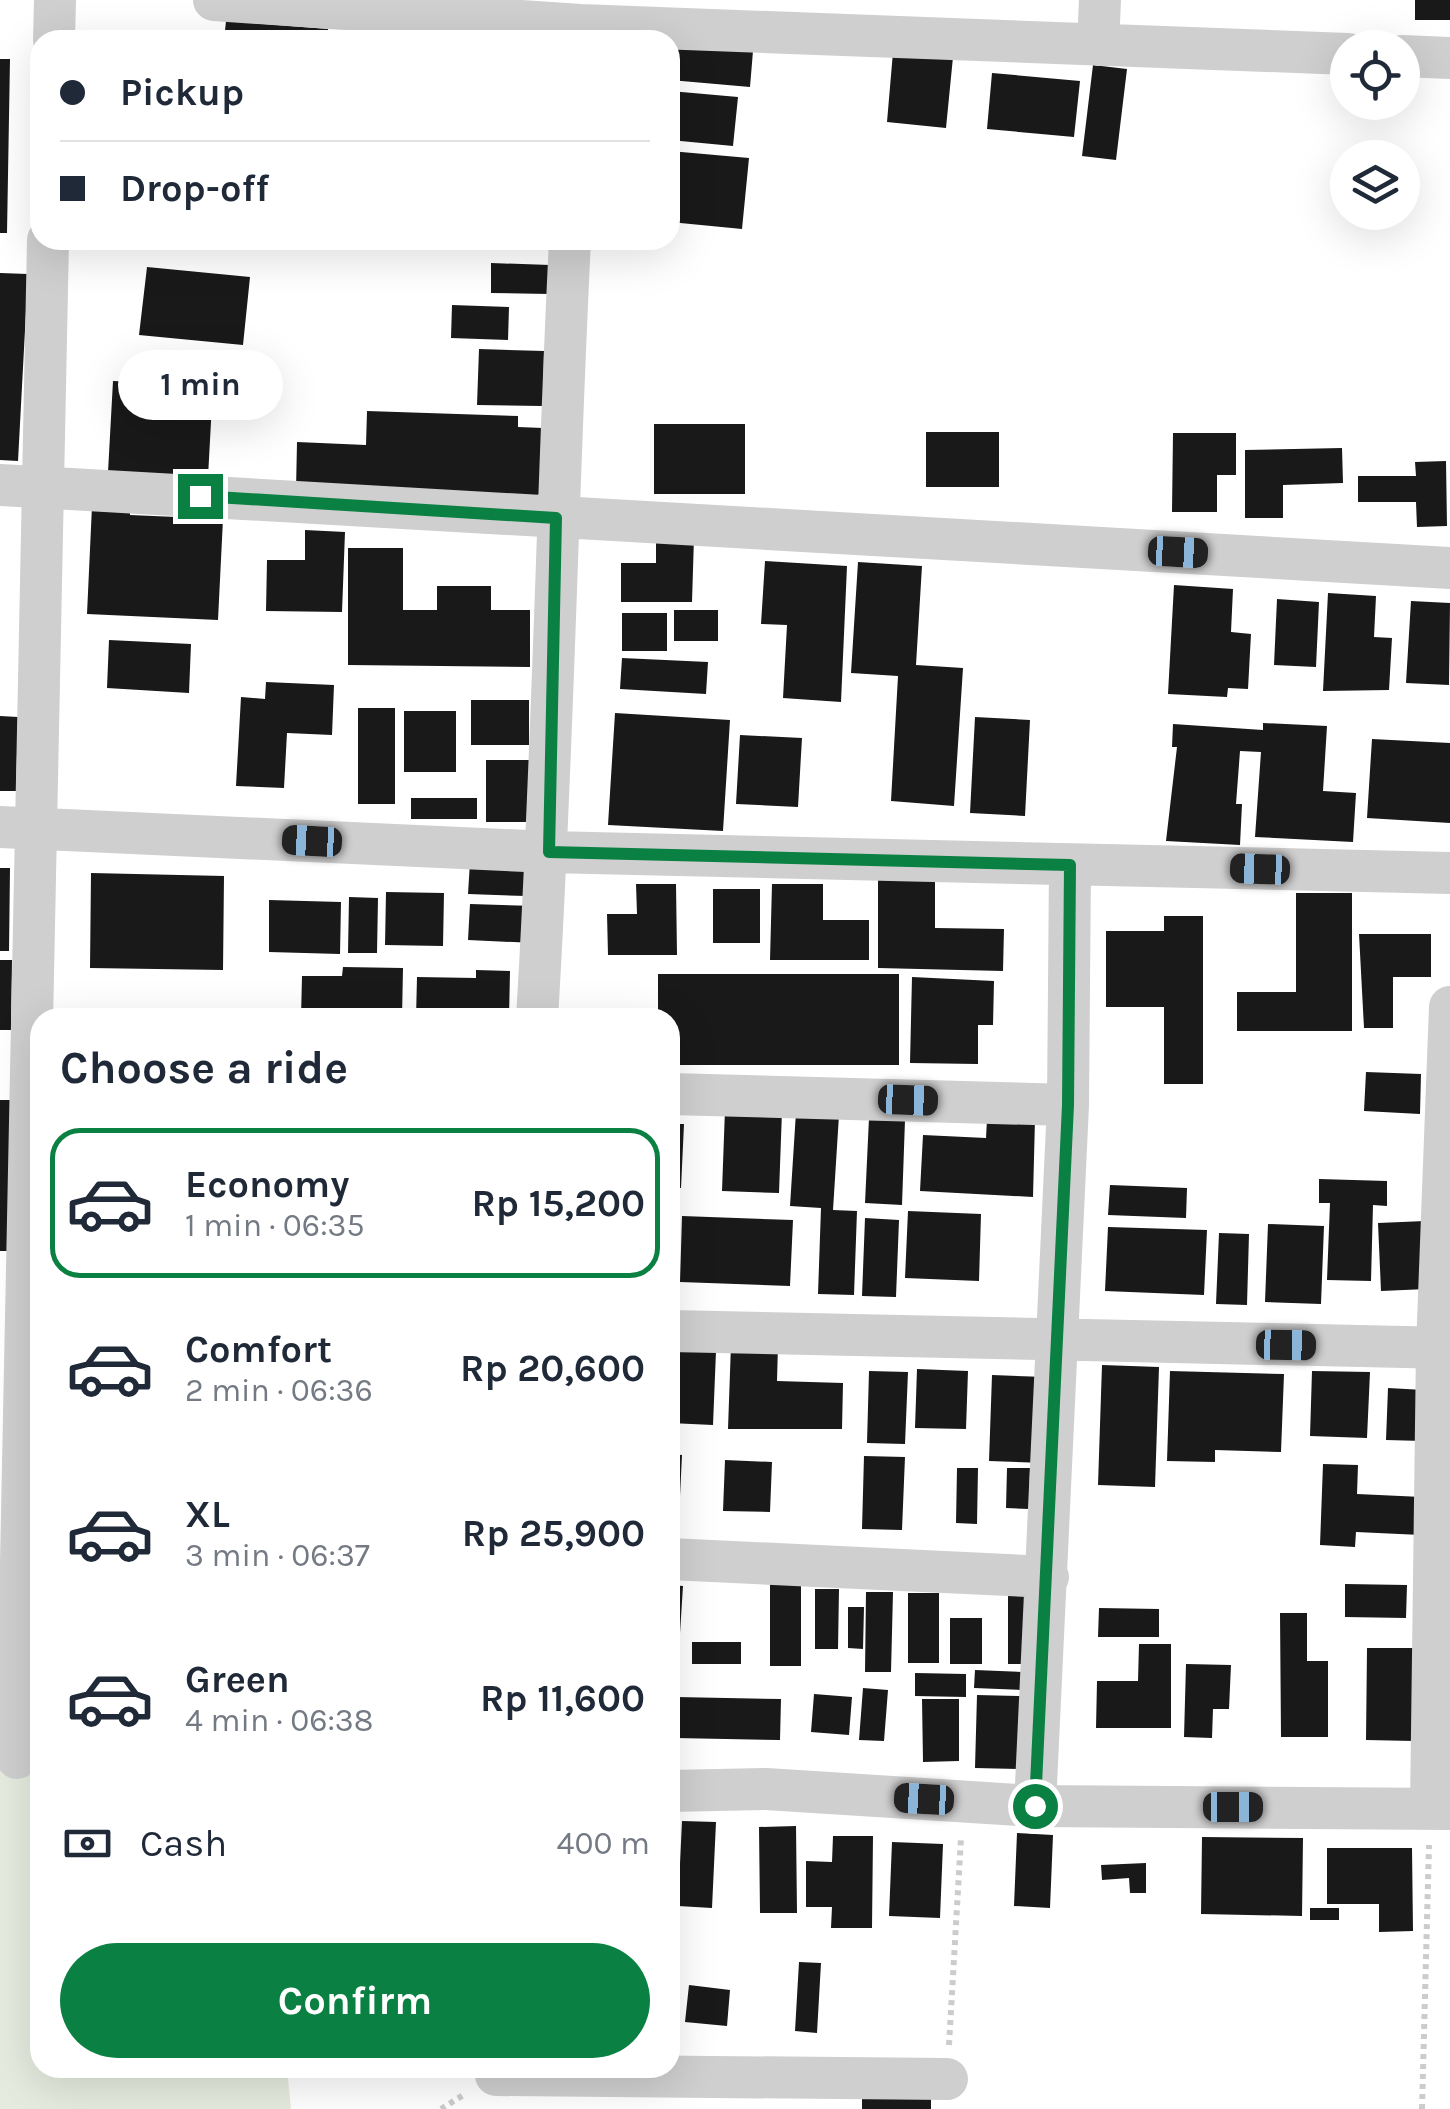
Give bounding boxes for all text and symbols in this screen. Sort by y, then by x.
map controls [1330,30,1420,230]
button: locate [1330,30,1420,120]
text: Pickup [120,70,244,115]
button: layers [1330,140,1420,230]
text: Drop-off [120,166,269,211]
callout: 1 min [118,351,282,421]
text: 1 min [160,366,241,403]
route end [178,474,223,519]
car [1147,535,1209,569]
car [281,824,343,858]
car [1229,853,1291,885]
text: Choose a ride [60,1042,348,1094]
car [877,1084,939,1116]
icon: car [65,1158,155,1248]
text: Economy [185,1162,349,1207]
text: Rp 15,200 [471,1181,645,1226]
text: 1 min · 06:35 [185,1207,365,1244]
icon: car [65,1323,155,1413]
text: Comfort [185,1327,332,1372]
car [1256,1329,1316,1361]
text: Rp 20,600 [460,1346,645,1391]
text: 2 min · 06:36 [185,1372,373,1409]
icon: car [65,1488,155,1578]
text: XL [185,1492,230,1537]
text: Rp 25,900 [462,1511,645,1556]
text: 3 min · 06:37 [185,1537,370,1574]
icon: car [65,1653,155,1743]
text: Green [185,1657,290,1702]
text: Rp 11,600 [480,1676,645,1721]
text: 4 min · 06:38 [185,1702,373,1739]
car [893,1782,955,1816]
route start [1013,1784,1058,1829]
car [1203,1792,1263,1822]
icon: cash [60,1816,115,1871]
text: Cash [140,1821,227,1866]
text: 400 m [557,1825,650,1862]
button: Confirm [60,1943,650,2058]

